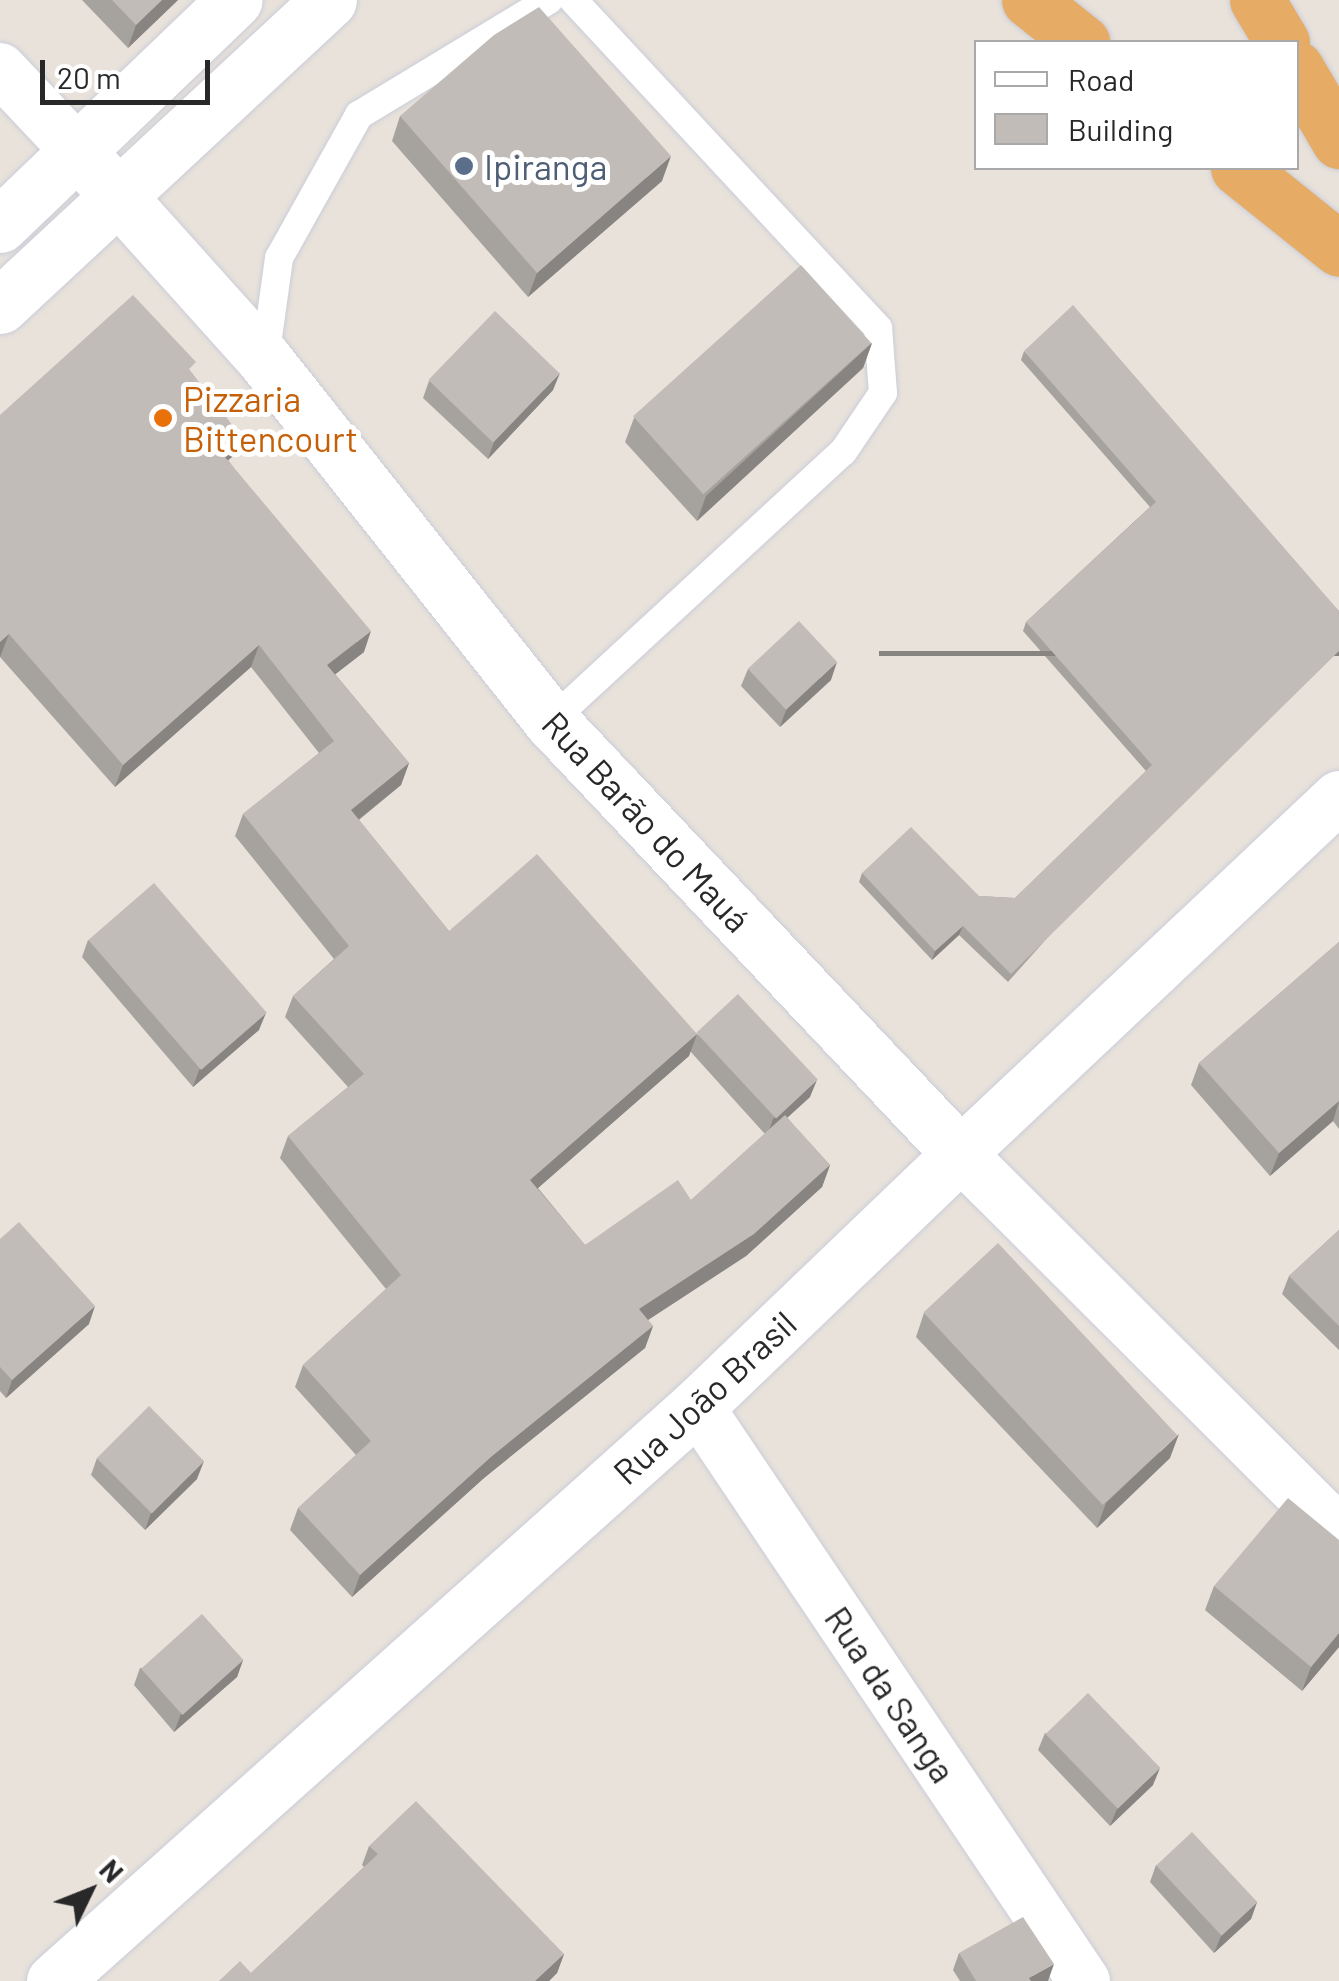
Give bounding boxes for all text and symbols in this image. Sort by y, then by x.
scale bar [45,40,215,102]
legend [974,40,1299,170]
text: 20 m [57,59,121,95]
text: Road [1068,61,1134,97]
text: Building [1068,111,1173,147]
place label: Ipiranga [484,145,607,187]
marker: Ipiranga [453,155,475,177]
place label: Pizzaria Bittencourt [183,377,358,459]
marker: Pizzaria Bittencourt [152,407,174,429]
street label: Rua Barão do Mauá [534,702,760,940]
street label: Rua João Brasil [604,1302,804,1492]
street label: Rua da Sanga [817,1598,965,1790]
north arrow [40,1841,140,1941]
text: N [93,1852,131,1889]

